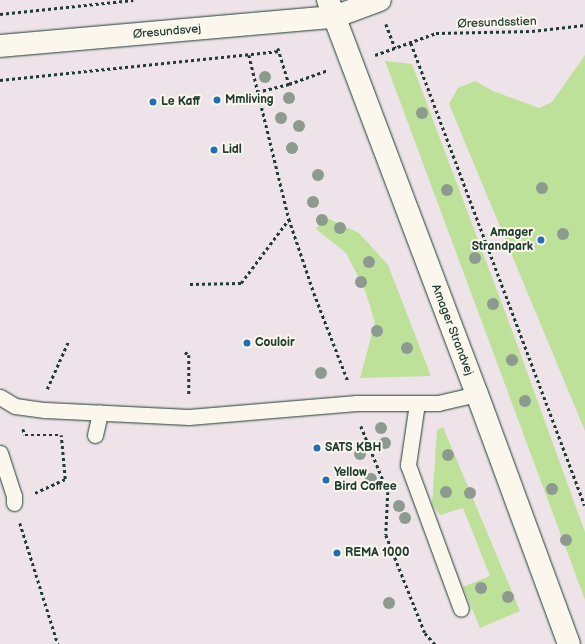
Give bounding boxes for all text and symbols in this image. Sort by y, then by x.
street label: Øresundsstien [457,14,537,32]
street label: Øresundsvej [132,22,202,42]
place label: Mmliving [225,93,274,107]
place label: Le Kaff [161,95,200,109]
marker: Mmliving [212,95,222,105]
marker: Le Kaff [148,97,158,107]
place label: Lidl [222,143,242,157]
marker: Lidl [209,145,219,155]
place label: Amager Strandpark [472,226,533,254]
marker: Amager Strandpark [536,235,546,245]
street label: Amager Strandvej [428,282,476,378]
place label: Couloir [255,336,295,350]
marker: Couloir [242,338,252,348]
place label: SATS KBH [325,441,381,455]
marker: SATS KBH [312,443,322,453]
place label: Yellow Bird Coffee [334,466,397,494]
marker: Yellow Bird Coffee [321,475,331,485]
place label: REMA 1000 [345,546,409,560]
marker: REMA 1000 [332,548,342,558]

